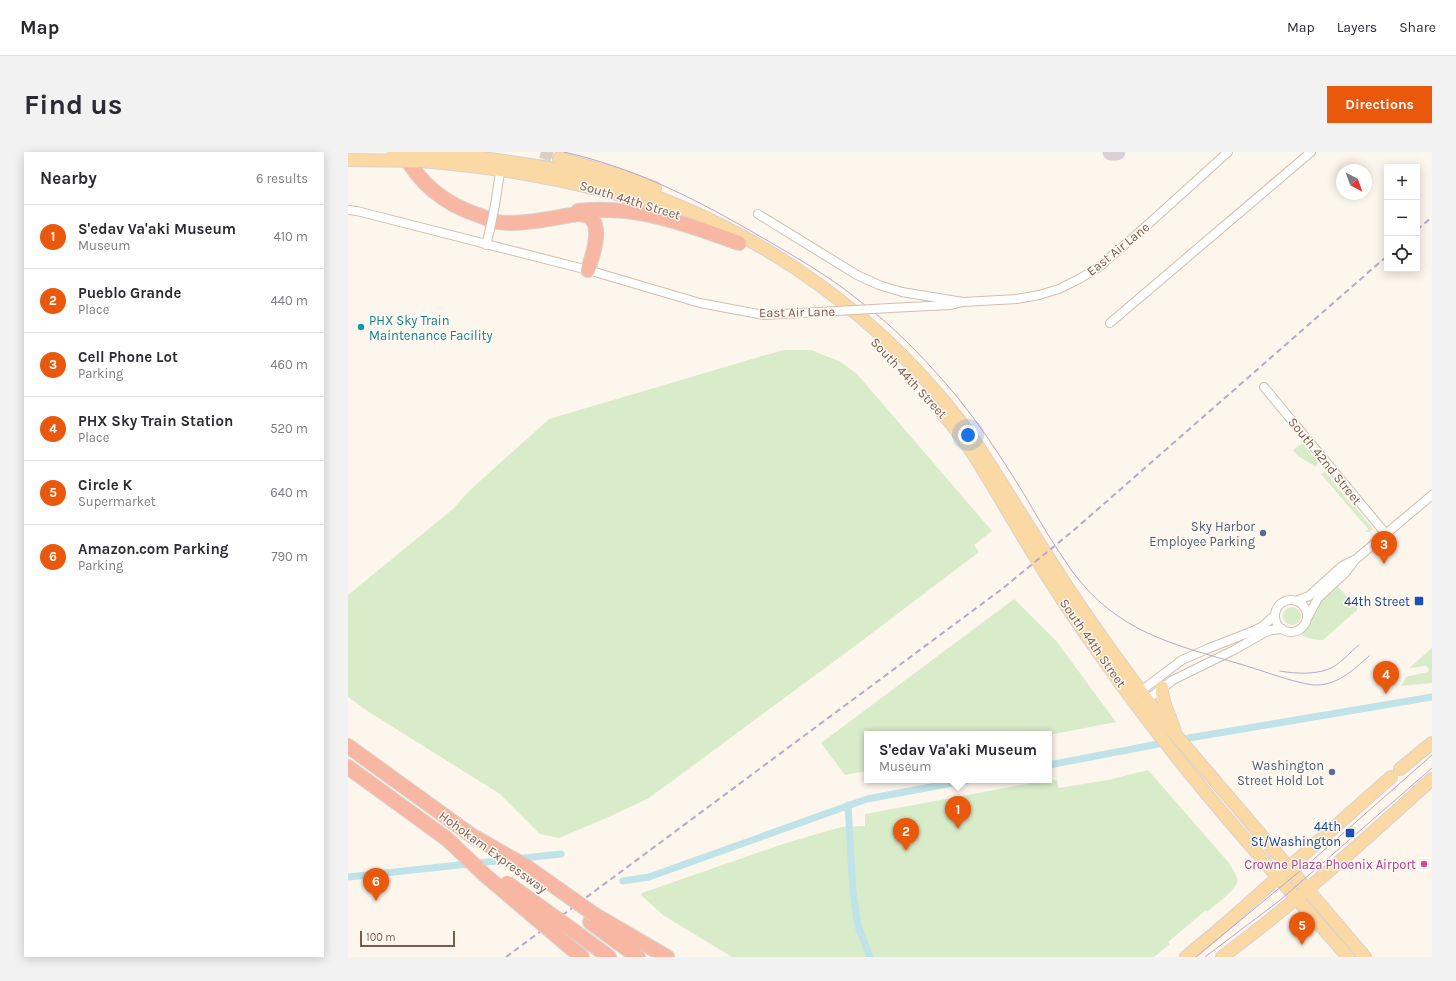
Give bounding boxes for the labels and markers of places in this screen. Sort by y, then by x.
place label: PHX Sky Train Maintenance Facility [369,313,492,343]
marker: PHX Sky Train Maintenance Facility [356,322,366,332]
place label: Sky Harbor Employee Parking [1149,519,1256,549]
marker: Sky Harbor Employee Parking [1258,528,1268,538]
pin: 3 [1371,531,1397,564]
place label: 44th Street [1344,594,1410,609]
marker: 44th Street [1413,595,1425,607]
pin: 4 [1373,661,1399,694]
place label: Washington Street Hold Lot [1237,758,1324,788]
marker: Washington Street Hold Lot [1327,767,1337,777]
pin: 1 [945,796,971,829]
pin: 2 [893,818,919,851]
place label: 44th St/Washington [1251,819,1341,849]
marker: 44th St/Washington [1344,827,1356,839]
place label: Crowne Plaza Phoenix Airport [1244,857,1416,872]
marker: Crowne Plaza Phoenix Airport [1419,859,1429,869]
pin: 6 [363,868,389,901]
pin: 5 [1289,912,1315,945]

